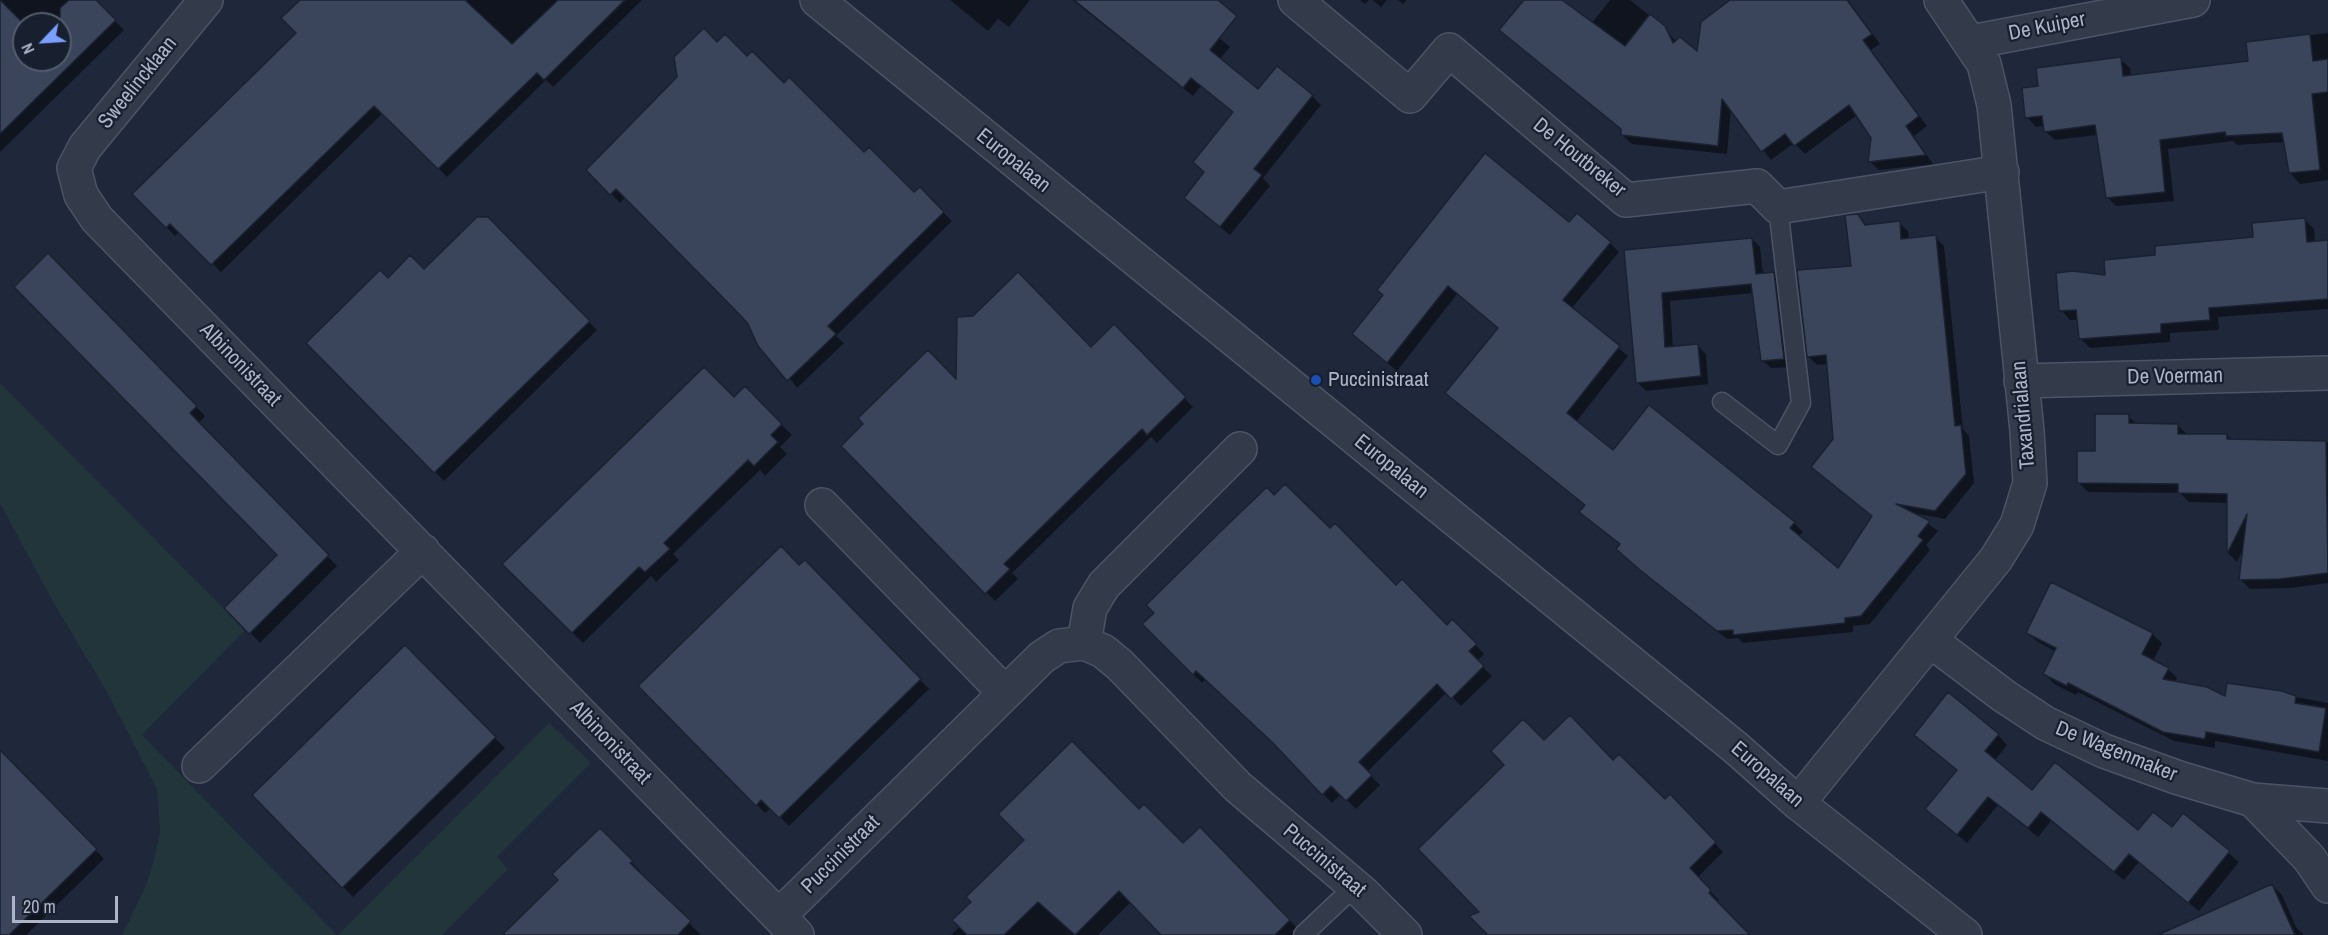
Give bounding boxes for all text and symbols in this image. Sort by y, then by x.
street label: De Kuiper [2007,7,2087,47]
north arrow [12,12,72,72]
street label: Sweelincklaan [93,32,183,134]
text: N [16,40,39,58]
street label: De Houtbreker [1528,113,1630,203]
street label: Europalaan [971,123,1055,199]
street label: Albinonistraat [194,318,286,412]
street label: Taxandrialaan [2007,360,2041,470]
street label: De Voerman [2127,364,2223,390]
place label: Puccinistraat [1328,367,1429,393]
marker: Puccinistraat [1309,373,1323,387]
street label: Europalaan [1349,429,1433,505]
street label: Albinonistraat [564,696,656,790]
street label: De Wagenmaker [2052,716,2180,788]
street label: Europalaan [1725,737,1809,813]
street label: Puccinistraat [797,811,885,899]
street label: Puccinistraat [1277,819,1371,903]
scale bar [15,884,122,922]
text: 20 m [23,894,56,919]

